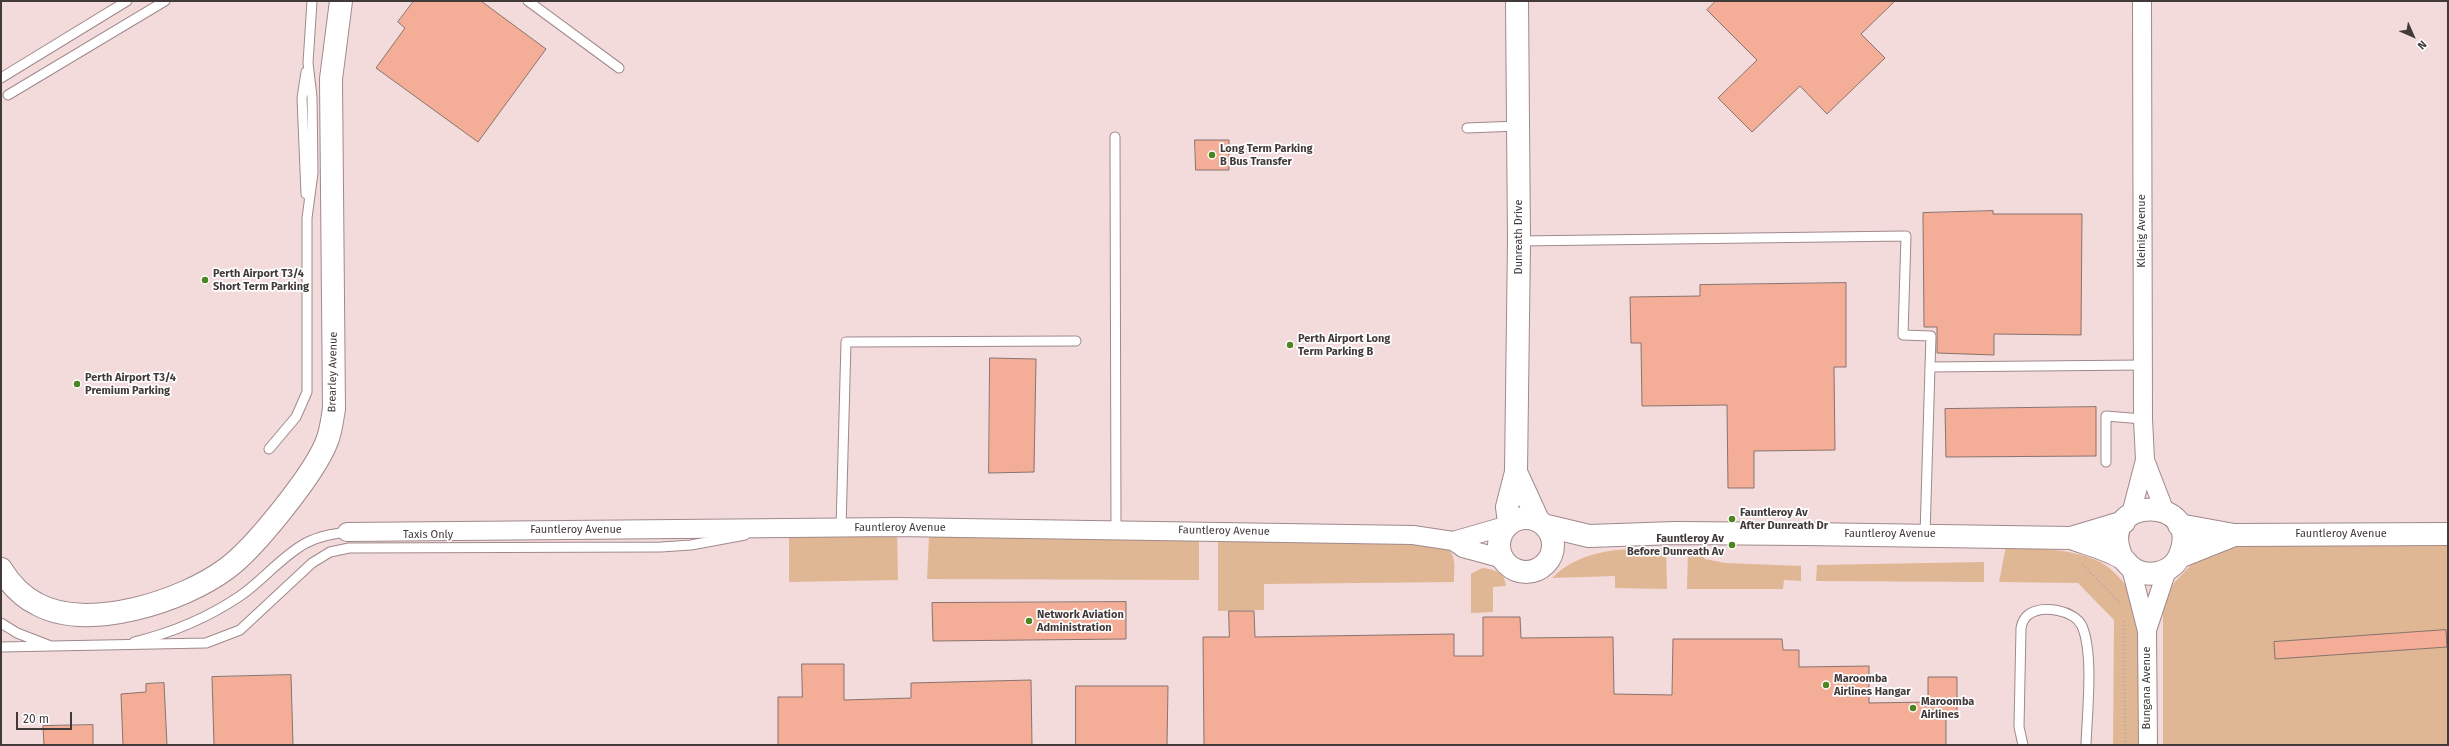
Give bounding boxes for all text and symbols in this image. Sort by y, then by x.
north arrow [2393,16,2433,56]
text: N [2415,38,2429,52]
place label: Long Term Parking B Bus Transfer [1220,142,1313,168]
marker: Long Term Parking B Bus Transfer [1207,150,1217,160]
street label: Kleinig Avenue [2135,194,2149,268]
street label: Dunreath Drive [1512,200,1526,274]
place label: Perth Airport T3/4 Short Term Parking [213,267,309,293]
marker: Perth Airport T3/4 Short Term Parking [200,275,210,285]
street label: Brearley Avenue [326,332,340,412]
place label: Perth Airport Long Term Parking B [1298,332,1390,358]
marker: Perth Airport Long Term Parking B [1285,340,1295,350]
place label: Perth Airport T3/4 Premium Parking [85,371,176,397]
marker: Perth Airport T3/4 Premium Parking [72,379,82,389]
place label: Fauntleroy Av After Dunreath Dr [1740,506,1828,532]
marker: Fauntleroy Av After Dunreath Dr [1727,514,1737,524]
street label: Fauntleroy Avenue [854,521,946,535]
street label: Fauntleroy Avenue [530,523,622,537]
street label: Fauntleroy Avenue [1178,524,1270,538]
street label: Fauntleroy Avenue [1844,527,1936,541]
street label: Fauntleroy Avenue [2295,527,2387,541]
street label: Taxis Only [403,528,453,542]
place label: Fauntleroy Av Before Dunreath Av [1627,532,1724,558]
marker: Fauntleroy Av Before Dunreath Av [1727,540,1737,550]
place label: Network Aviation Administration [1037,608,1124,634]
marker: Network Aviation Administration [1024,616,1034,626]
street label: Bungana Avenue [2140,647,2154,729]
place label: Maroomba Airlines Hangar [1834,672,1911,698]
marker: Maroomba Airlines Hangar [1821,680,1831,690]
place label: Maroomba Airlines [1921,695,1974,721]
marker: Maroomba Airlines [1908,703,1918,713]
scale bar [18,704,74,730]
text: 20 m [23,712,49,726]

